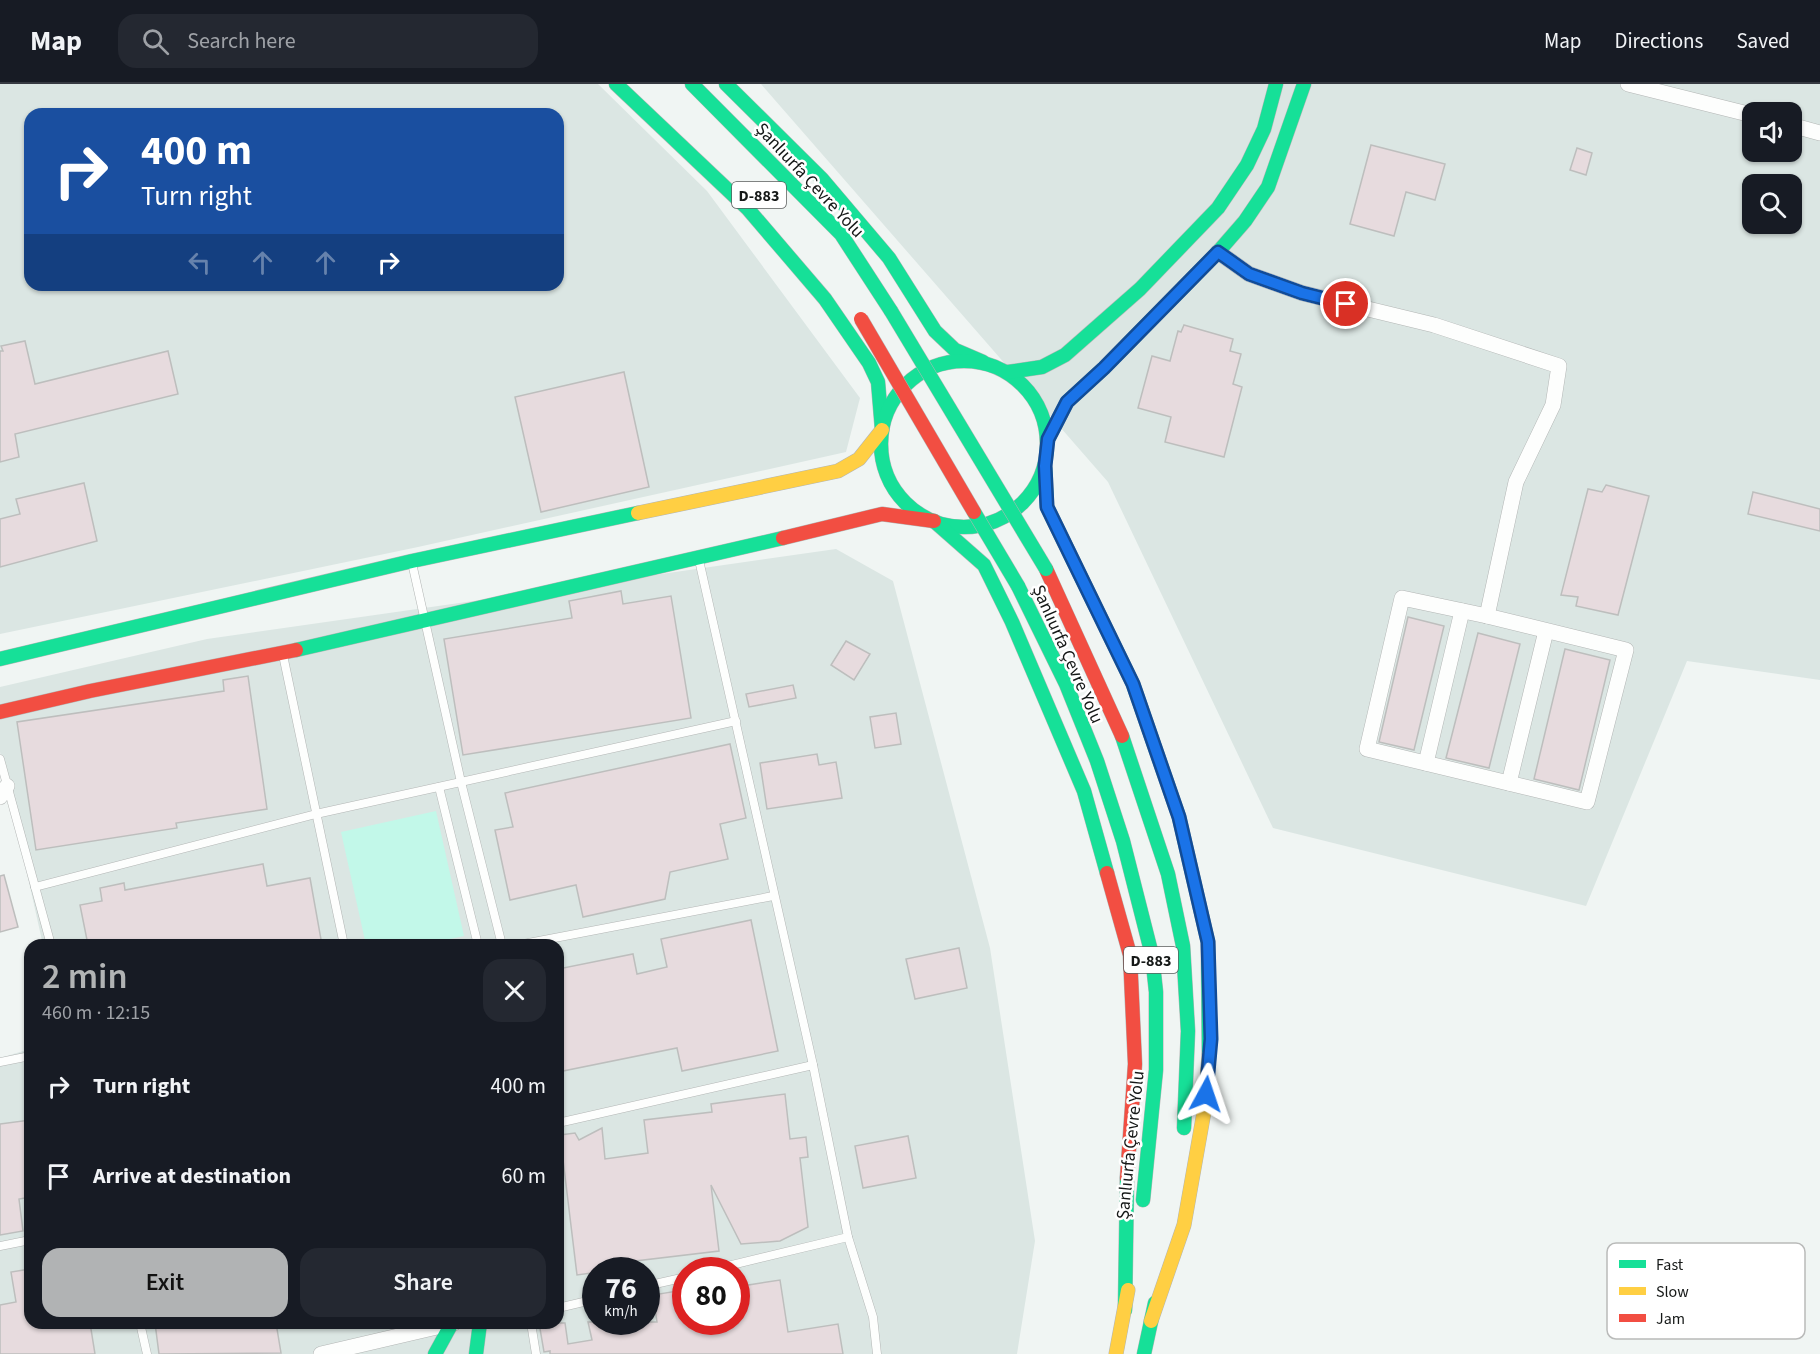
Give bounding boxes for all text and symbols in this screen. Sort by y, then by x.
search box [118,14,538,68]
text: Map [30,21,82,61]
icon: search [139,25,172,58]
text: Search here [187,25,296,57]
text: Map [1544,26,1582,56]
text: Directions [1615,26,1703,56]
text: Saved [1736,26,1790,56]
map controls [1742,102,1802,234]
button: sound [1742,102,1802,162]
street label: Şanlıurfa Çevre Yolu [750,117,870,244]
text: 400 m [141,121,252,181]
icon: right [42,132,120,210]
button: search [1742,174,1802,234]
text: Turn right [141,177,252,216]
road number: D-883 [732,182,786,208]
icon: left [183,246,216,279]
icon: ahead [246,246,279,279]
icon: ahead [309,246,342,279]
icon: right [372,246,405,279]
pin [1320,278,1371,329]
icon: arrive [1329,287,1362,320]
street label: Şanlıurfa Çevre Yolu [1026,581,1109,728]
road number: D-883 [1124,947,1178,973]
text: 2 min [42,951,128,1002]
button: close [483,959,546,1022]
text: 460 m · 12:15 [42,999,150,1027]
position arrow [1174,1062,1238,1126]
street label: Şanlıurfa Çevre Yolu [1110,1069,1151,1221]
icon: right [42,1070,75,1103]
text: Turn right [93,1070,190,1102]
text: 400 m [491,1070,546,1102]
icon: arrive [42,1160,75,1193]
text: Arrive at destination [93,1160,291,1192]
text: 60 m [501,1160,546,1192]
legend [1607,1243,1805,1339]
button: Exit [42,1248,288,1317]
button: Share [300,1248,546,1317]
text: Fast [1656,1254,1684,1276]
speed limit sign: 80 [672,1257,750,1335]
text: 76 [605,1267,637,1310]
text: Slow [1656,1281,1689,1303]
text: km/h [604,1301,638,1322]
text: Jam [1656,1308,1685,1330]

